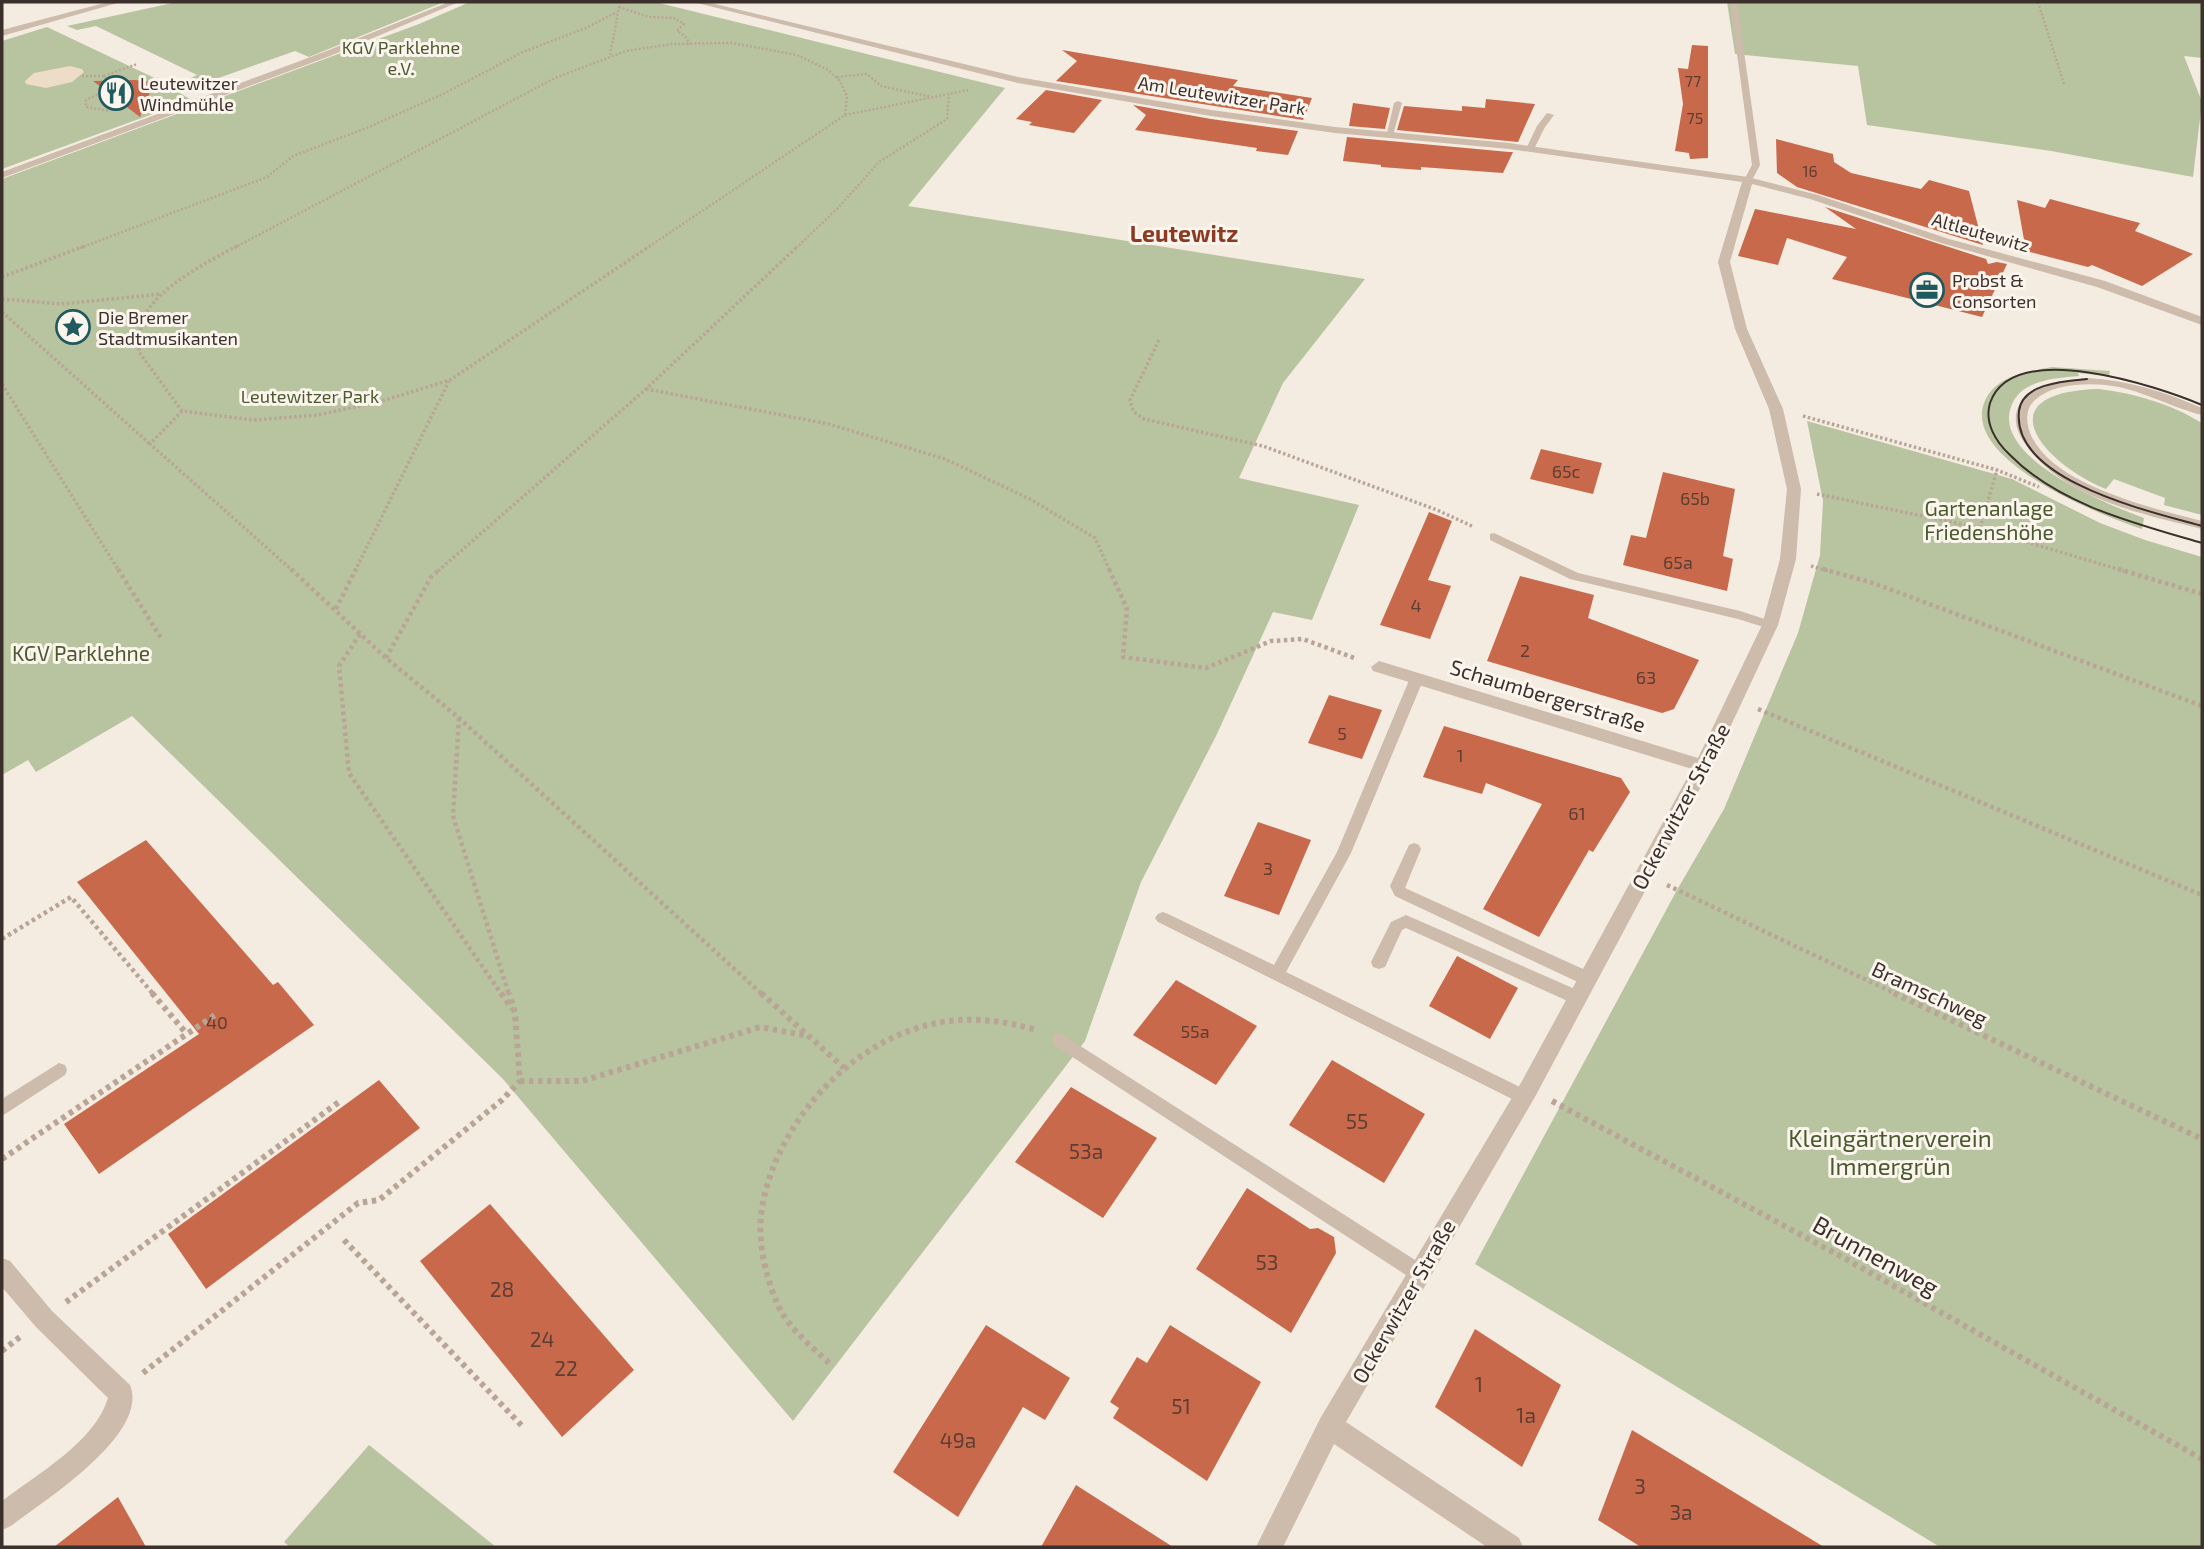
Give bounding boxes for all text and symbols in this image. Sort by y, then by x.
park label: KGV Parklehne e.V. [342,36,460,79]
street label: Am Leutewitzer Park [1137,71,1307,119]
house number: 77 [1685,71,1701,90]
place label: Leutewitzer Windmühle [140,72,238,115]
restaurant icon: Leutewitzer Windmühle [97,74,135,112]
house number: 75 [1687,108,1703,127]
house number: 16 [1802,161,1818,180]
street label: Altleutewitz [1930,208,2032,256]
district label: Leutewitz [1130,219,1238,247]
place label: Probst & Consorten [1952,269,2037,312]
office icon: Probst & Consorten [1908,271,1946,309]
place label: Die Bremer Stadtmusikanten [98,306,238,349]
place icon: Die Bremer Stadtmusikanten [54,308,92,346]
park label: Leutewitzer Park [241,385,379,407]
house number: 65c [1552,460,1581,482]
house number: 65b [1680,487,1710,509]
park label: Gartenanlage Friedenshöhe [1924,495,2054,544]
house number: 65a [1663,551,1693,573]
house number: 4 [1410,594,1422,616]
house number: 2 [1520,639,1530,661]
park label: KGV Parklehne [12,640,150,665]
street label: Schaumbergerstraße [1447,653,1649,737]
house number: 63 [1636,666,1656,688]
street label: Ockerwitzer Straße [1626,719,1734,893]
house number: 5 [1337,722,1347,744]
house number: 1 [1456,744,1464,766]
house number: 61 [1568,802,1586,824]
house number: 3 [1263,857,1273,879]
street label: Bramschweg [1868,955,1992,1031]
house number: 40 [206,1011,228,1033]
house number: 55a [1180,1020,1210,1042]
house number: 55 [1346,1108,1368,1133]
park label: Kleingärtnerverein Immergrün [1788,1123,1992,1180]
house number: 53a [1069,1138,1103,1163]
street label: Brunnenweg [1808,1209,1944,1301]
street label: Ockerwitzer Straße [1346,1215,1460,1387]
house number: 53 [1256,1249,1278,1274]
house number: 28 [490,1276,514,1301]
house number: 24 [530,1326,554,1351]
house number: 22 [554,1355,578,1380]
house number: 1 [1475,1371,1483,1396]
house number: 51 [1171,1393,1191,1418]
house number: 1a [1516,1402,1536,1427]
house number: 49a [940,1427,976,1452]
house number: 3 [1634,1473,1646,1498]
house number: 3a [1669,1499,1693,1524]

